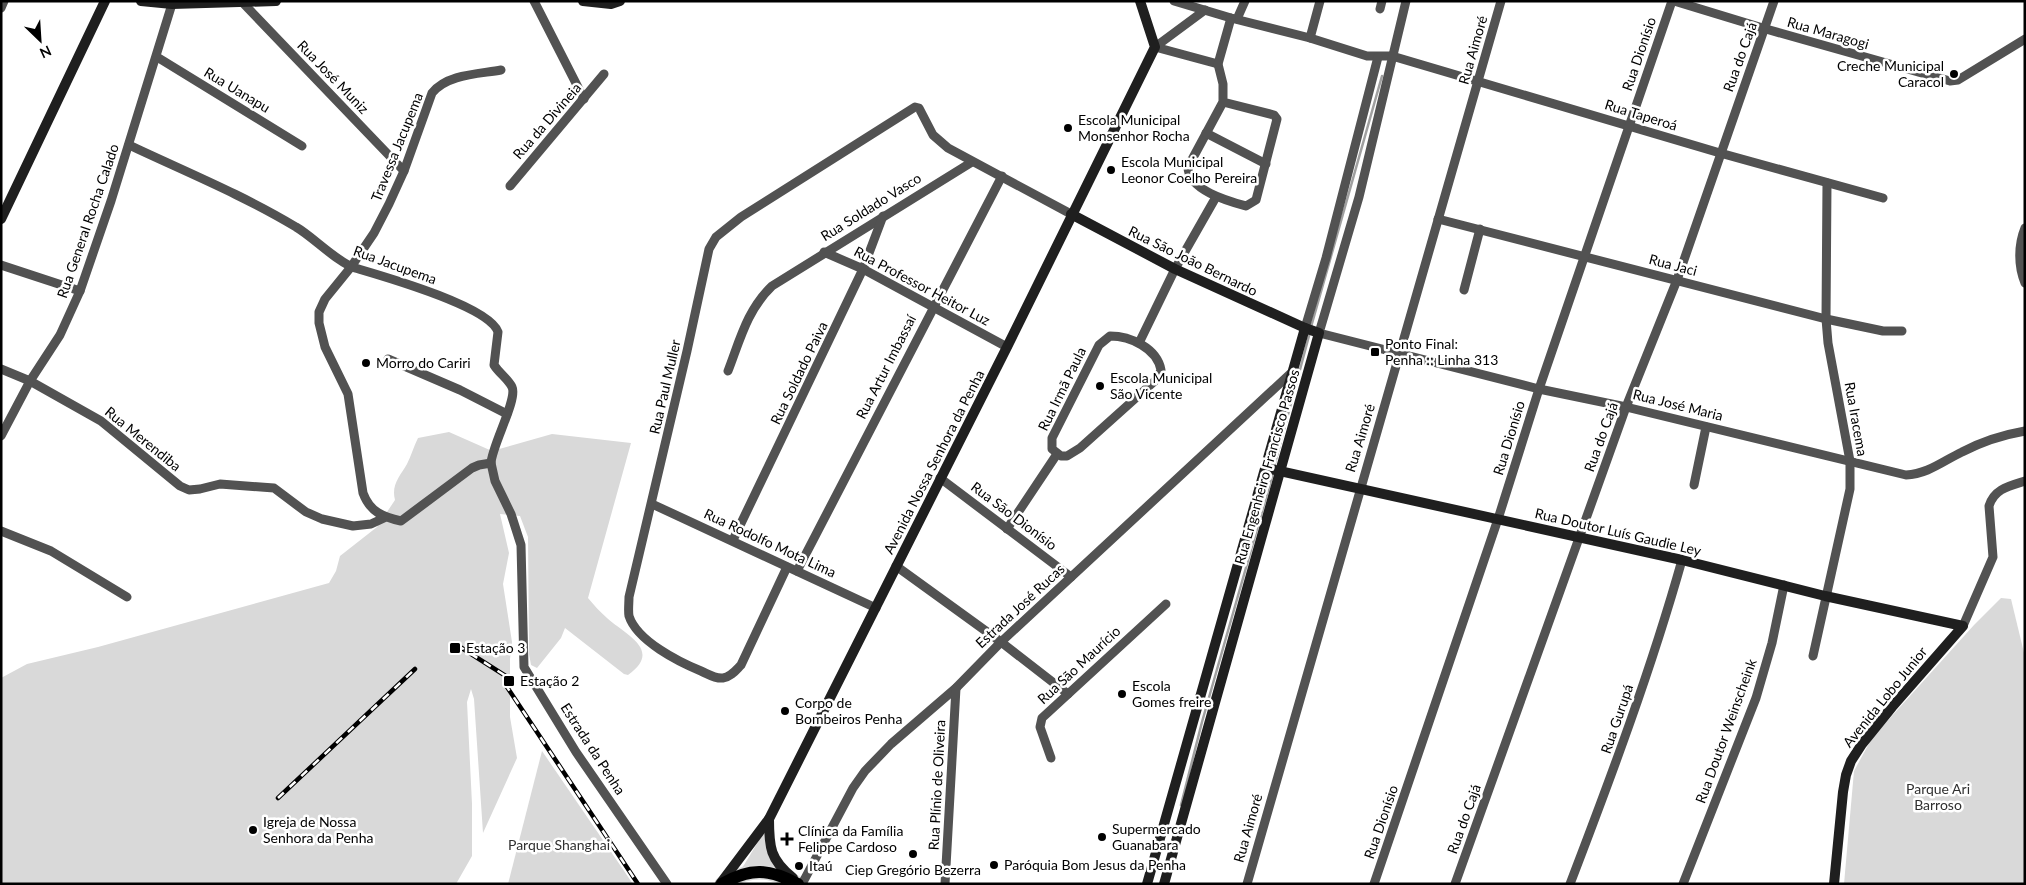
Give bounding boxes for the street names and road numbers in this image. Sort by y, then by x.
street label: Rua Aimoré [1455,13,1490,86]
street label: Rua Maragogi [1785,13,1871,52]
street label: Rua Dionísio [1618,15,1659,93]
street label: Rua do Cajá [1719,20,1760,94]
street label: Rua José Muniz [294,36,373,117]
street label: Rua Uanapu [201,63,273,116]
street label: Rua da Divineia [509,79,584,162]
street label: Travessa Jacupema [367,90,426,204]
street label: Rua Taperoá [1603,95,1680,134]
street label: Rua General Rocha Calado [53,141,122,300]
street label: Rua Soldado Vasco [817,169,924,244]
street label: Rua São João Bernardo [1126,222,1260,299]
street label: Rua Jacupema [351,242,439,287]
street label: Rua Professor Heitor Luz [851,242,993,329]
street label: Rua Jaci [1647,250,1699,279]
street label: Rua Artur Imbassaí [852,311,919,422]
street label: Rua Soldado Paiva [766,319,831,427]
street label: Rua Paul Muller [645,338,684,436]
street label: Rua Irmã Paula [1034,344,1089,433]
street label: Avenida Nossa Senhora da Penha [880,367,988,557]
street label: Rua Engenheiro Francisco Passos [1230,367,1303,566]
street label: Rua Iracema [1842,380,1871,457]
street label: Rua José Maria [1631,385,1725,424]
street label: Rua Dionísio [1489,398,1528,477]
street label: Rua do Cajá [1580,400,1621,474]
street label: Rua Aimoré [1341,402,1378,474]
street label: Rua Merendiba [102,403,185,475]
street label: Rua São Dionísio [968,478,1061,553]
street label: Rua Doutor Luís Gaudie Ley [1533,504,1704,559]
street label: Rua Rodolfo Mota Lima [702,505,839,581]
street label: Estrada José Rucas [972,560,1068,651]
street label: Rua São Maurício [1034,622,1124,707]
street label: Avenida Lobo Junior [1839,643,1930,750]
street label: Rua Doutor Weinscheink [1691,655,1760,806]
street label: Rua Gurupá [1597,682,1636,756]
street label: Estrada da Penha [557,700,629,798]
street label: Rua Plínio de Oliveira [925,719,948,851]
street label: Rua do Cajá [1443,782,1484,856]
street label: Rua Dionísio [1360,783,1401,861]
street label: Rua Aimoré [1230,791,1265,864]

